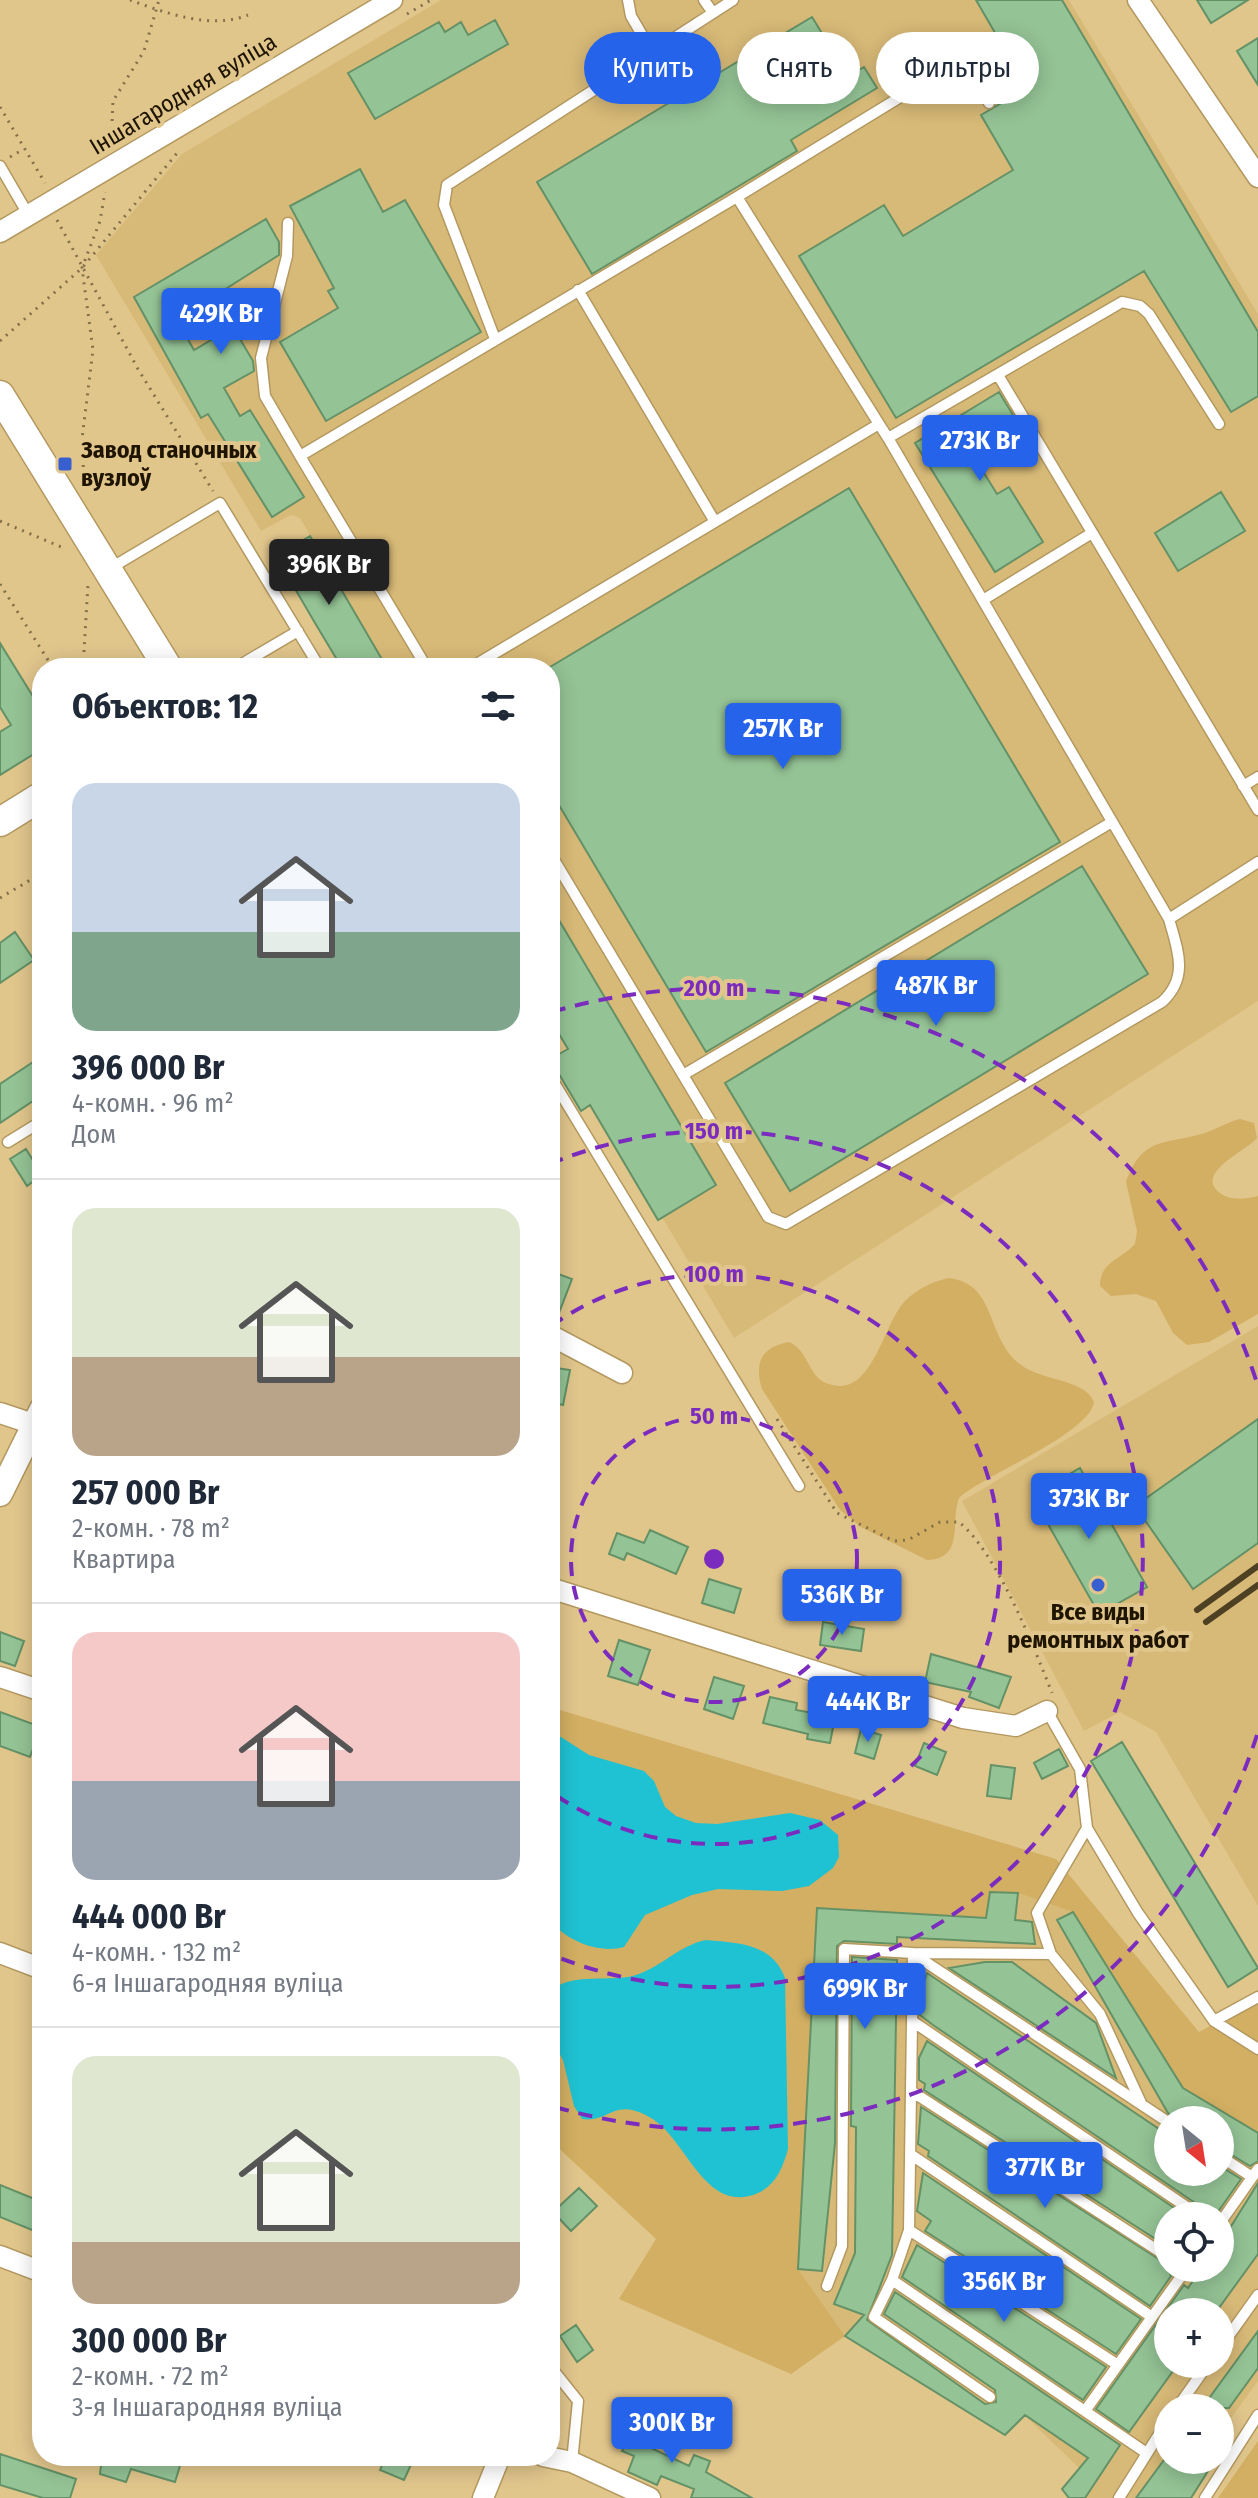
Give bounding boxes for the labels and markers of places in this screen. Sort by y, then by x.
pin: 429K Br [147,288,295,356]
pin: 273K Br [906,415,1054,483]
place label: Завод станочных вузлоў [80,436,257,492]
marker: Завод станочных вузлоў [56,455,74,473]
pin: 396K Br [255,539,403,607]
pin: 257K Br [709,703,857,771]
pin: 487K Br [862,960,1010,1028]
pin: 373K Br [1015,1473,1163,1541]
centre of rings [700,1545,728,1573]
pin: 536K Br [768,1569,916,1637]
marker: Все виды ремонтных работ [1089,1576,1107,1594]
place label: Все виды ремонтных работ [1007,1598,1189,1654]
pin: 444K Br [794,1676,942,1744]
pin: 699K Br [791,1963,939,2031]
pin: 377K Br [971,2142,1119,2210]
pin: 356K Br [930,2256,1078,2324]
pin: 300K Br [598,2397,746,2465]

